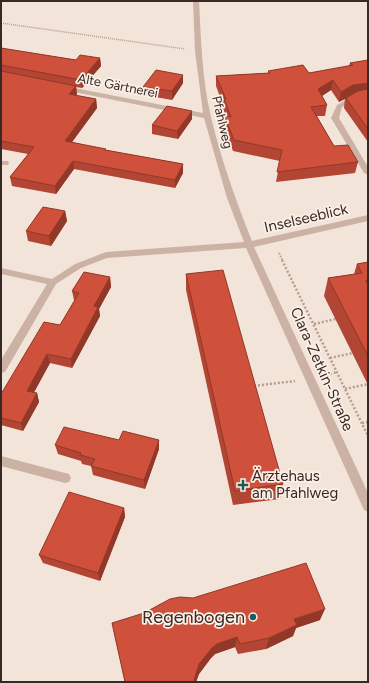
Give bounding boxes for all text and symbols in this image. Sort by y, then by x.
street label: Alte Gärtnerei [76,70,159,101]
street label: Pfahlweg [209,94,236,150]
street label: Inselseeblick [262,199,350,236]
street label: Clara-Zetkin-Straße [287,304,357,434]
place label: Ärztehaus am Pfahlweg [252,467,338,502]
marker: Ärztehaus am Pfahlweg [237,479,249,491]
place label: Regenbogen [142,606,245,628]
marker: Regenbogen [248,612,258,622]

